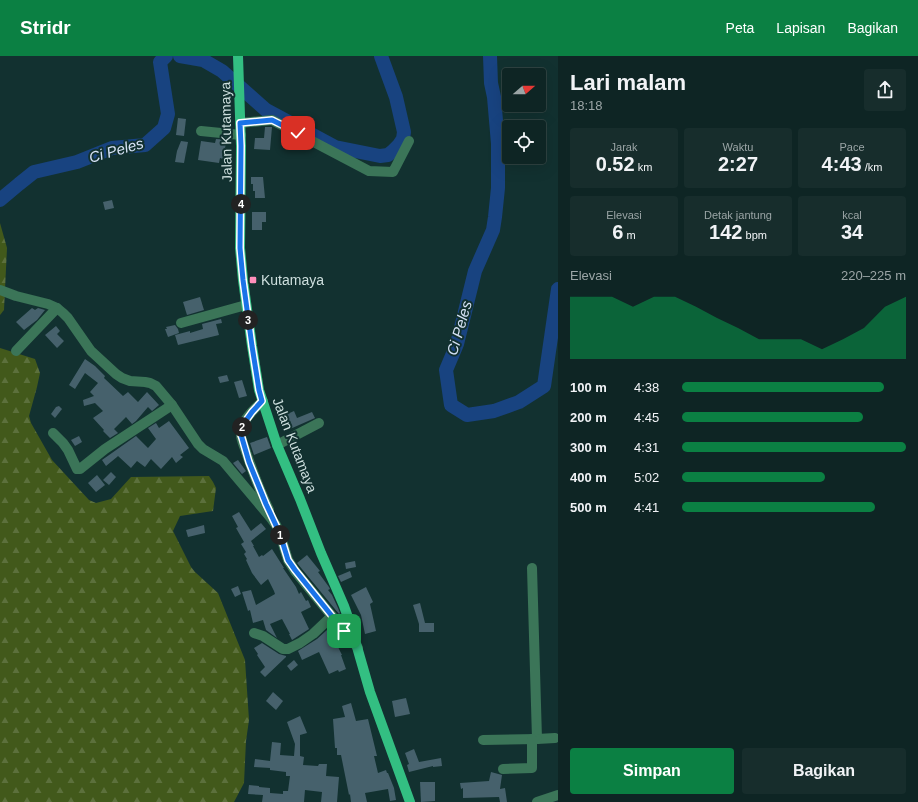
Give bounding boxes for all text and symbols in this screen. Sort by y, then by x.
text: Stridr [20,17,71,38]
text: Peta [726,20,754,36]
text: Lapisan [776,20,825,36]
text: Bagikan [847,20,898,36]
north arrow [502,68,546,112]
map controls [502,68,546,164]
button: share [864,69,906,111]
text: Lari malam [570,70,686,95]
street label: Jalan Kutamaya [217,81,235,182]
text: 18:18 [570,98,603,113]
pin [281,116,315,150]
button: locate [502,120,546,164]
icon: check [287,122,309,144]
water label: Ci Peles [87,134,146,166]
text: Jarak [611,141,637,153]
text: Waktu [723,141,753,153]
text: Pace [839,141,865,153]
text: 0.52 [596,153,635,175]
text: 2:27 [718,153,758,175]
text: 4:43 [822,153,862,175]
text: km [635,161,652,173]
text: /km [862,161,882,173]
pin: 4 [231,194,251,214]
text: 4 [238,198,244,210]
text: Elevasi [606,209,642,221]
text: Detak jantung [704,209,772,221]
text: kcal [842,209,862,221]
text: 6 [612,221,623,243]
text: 142 [709,221,742,243]
text: 34 [841,221,863,243]
text: m [623,229,636,241]
text: bpm [742,229,767,241]
text: Elevasi [570,268,612,283]
text: 220–225 m [841,268,906,283]
place label: Kutamaya [261,272,324,288]
marker: Kutamaya [248,275,258,285]
water label: Ci Peles [443,298,475,357]
pin: 3 [238,310,258,330]
text: 3 [245,314,251,326]
text: 100 m [570,380,607,395]
text: 4:38 [634,380,659,395]
street label: Jalan Kutamaya [270,395,321,495]
text: 200 m [570,410,607,425]
text: 4:45 [634,410,659,425]
pin: 2 [232,417,252,437]
text: 2 [239,421,245,433]
text: 300 m [570,440,607,455]
text: 4:31 [634,440,659,455]
text: 400 m [570,470,607,485]
text: 5:02 [634,470,659,485]
text: 500 m [570,500,607,515]
text: 4:41 [634,500,659,515]
pin: 1 [270,525,290,545]
text: 1 [277,529,283,541]
pin [327,614,361,648]
icon: arrive [333,620,355,642]
button: Simpan [570,748,734,794]
button: Bagikan [742,748,906,794]

